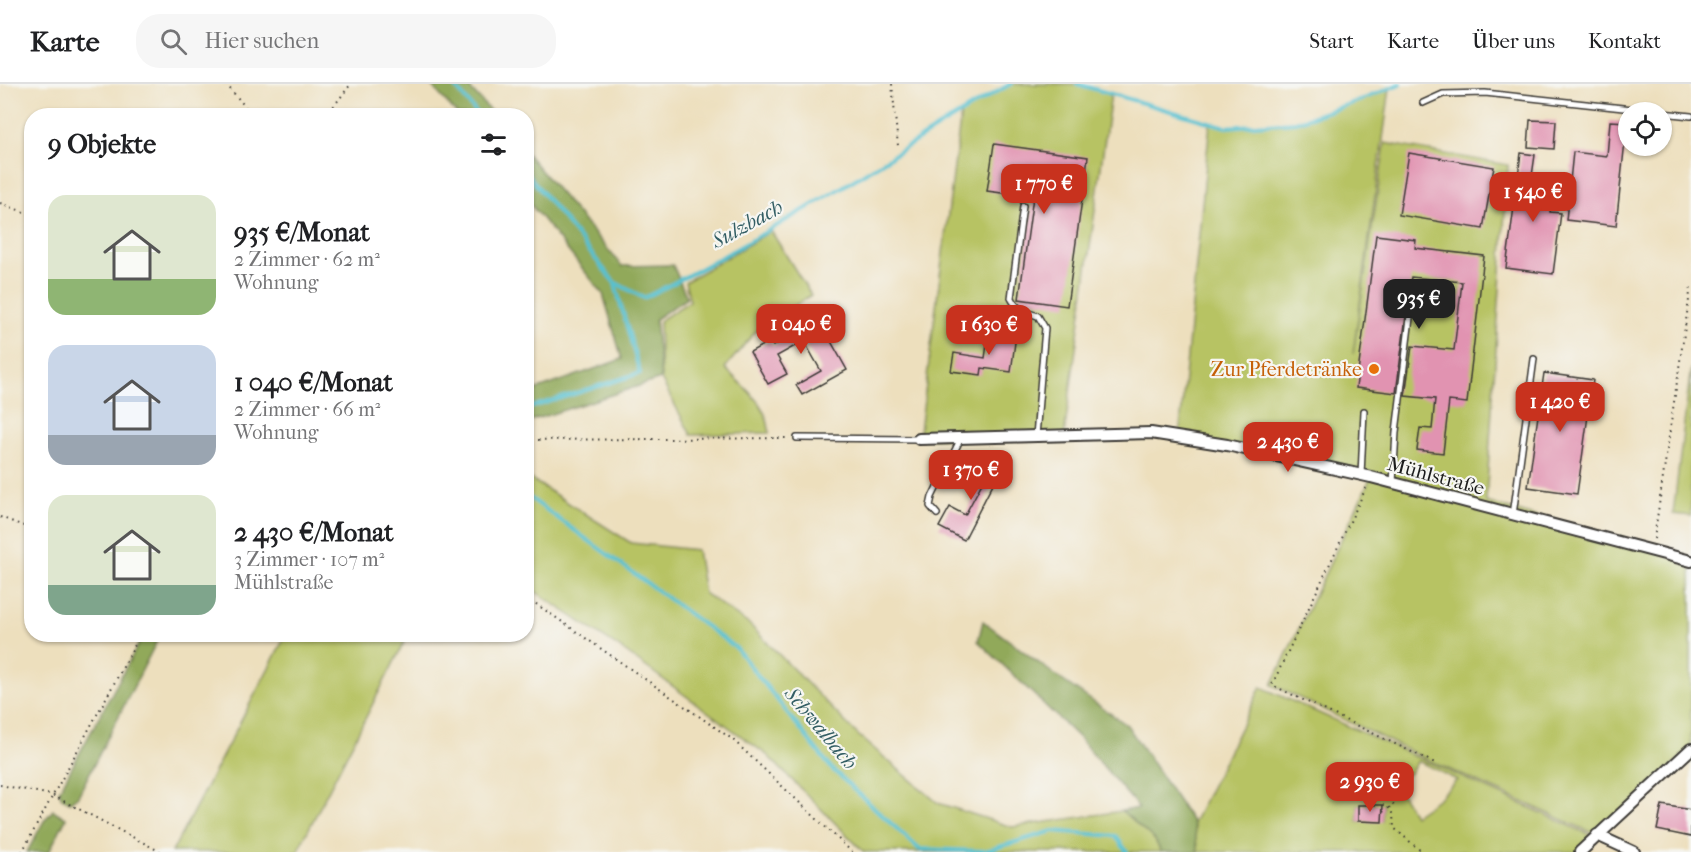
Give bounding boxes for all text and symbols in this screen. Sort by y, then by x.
search box [136,14,556,68]
text: Karte [30,25,100,58]
icon: search [157,25,190,58]
text: Hier suchen [205,28,319,54]
text: Start [1309,29,1354,53]
text: Karte [1387,29,1439,53]
text: Über uns [1472,29,1555,53]
text: Kontakt [1588,29,1661,53]
map controls [1618,102,1672,156]
button: locate [1618,102,1672,156]
icon: filters [477,128,510,161]
text: 9 Objekte [48,129,156,160]
pin: 1 770 € [989,164,1099,215]
text: 1 770 € [1015,172,1073,195]
pin: 1 540 € [1478,172,1588,223]
text: 1 540 € [1503,180,1563,203]
water label: Sulzbach [706,195,787,254]
text: 935 €/Monat [234,217,370,248]
icon: home [96,219,168,291]
text: 2 Zimmer · 62 m² [234,248,380,271]
text: Wohnung [234,271,319,294]
pin: 935 € [1377,279,1461,330]
text: 935 € [1397,287,1441,310]
pin: 1 040 € [746,304,856,355]
pin: 1 630 € [934,305,1044,356]
text: 1 040 € [770,312,832,335]
text: 1 630 € [960,313,1018,336]
place label: Zur Pferdetränke [1211,358,1362,381]
marker: Zur Pferdetränke [1367,362,1381,376]
text: 1 040 €/Monat [234,367,393,398]
icon: home [96,369,168,441]
pin: 1 420 € [1505,382,1615,433]
text: 1 420 € [1530,390,1590,413]
text: 2 Zimmer · 66 m² [234,398,380,421]
text: Wohnung [234,421,319,444]
pin: 2 430 € [1233,422,1343,473]
text: 2 430 € [1257,430,1319,453]
pin: 1 370 € [916,450,1026,501]
street label: Mühlstraße [1385,452,1487,500]
text: 1 370 € [943,458,999,481]
text: 2 430 €/Monat [234,517,394,548]
icon: home [96,519,168,591]
text: 3 Zimmer · 107 m² [234,548,384,571]
text: Mühlstraße [234,571,333,594]
water label: Schwalbach [779,681,862,774]
pin: 2 930 € [1315,762,1425,813]
text: 2 930 € [1340,770,1400,793]

